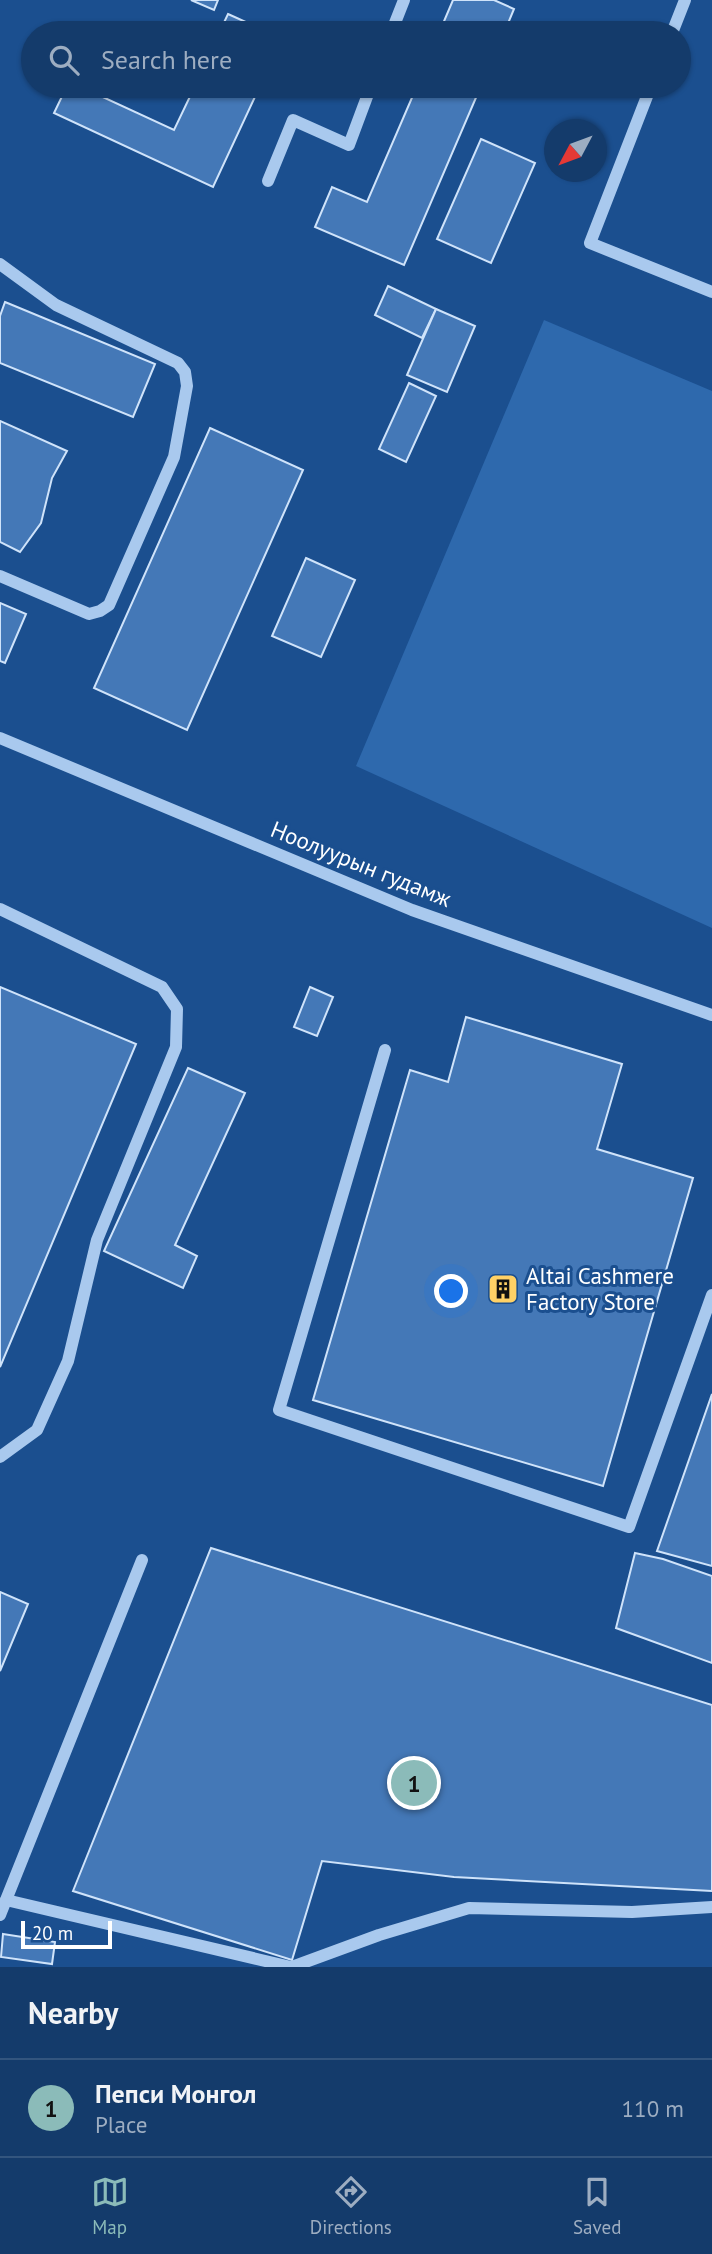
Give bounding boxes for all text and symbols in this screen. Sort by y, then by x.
search box [21,21,691,98]
icon: search [45,41,83,79]
text: Search here [101,43,232,76]
north arrow [544,119,607,182]
street label: Ноолуурын гудамж [267,814,456,913]
place label: Altai Cashmere Factory Store [526,1261,674,1316]
building icon: Altai Cashmere Factory Store [486,1272,520,1306]
your location [434,1274,468,1308]
pin: 1 [391,1757,437,1809]
scale bar [21,1918,112,1950]
text: 20 m [32,1921,73,1945]
text: Nearby [28,1993,118,2032]
text: Пепси Монгол [95,2077,256,2110]
text: 1 [44,2094,58,2123]
text: 110 m [622,2094,684,2123]
text: Place [95,2110,148,2139]
tab: Map [91,2173,129,2239]
tab: Directions [310,2173,392,2239]
tab: Saved [573,2173,621,2239]

